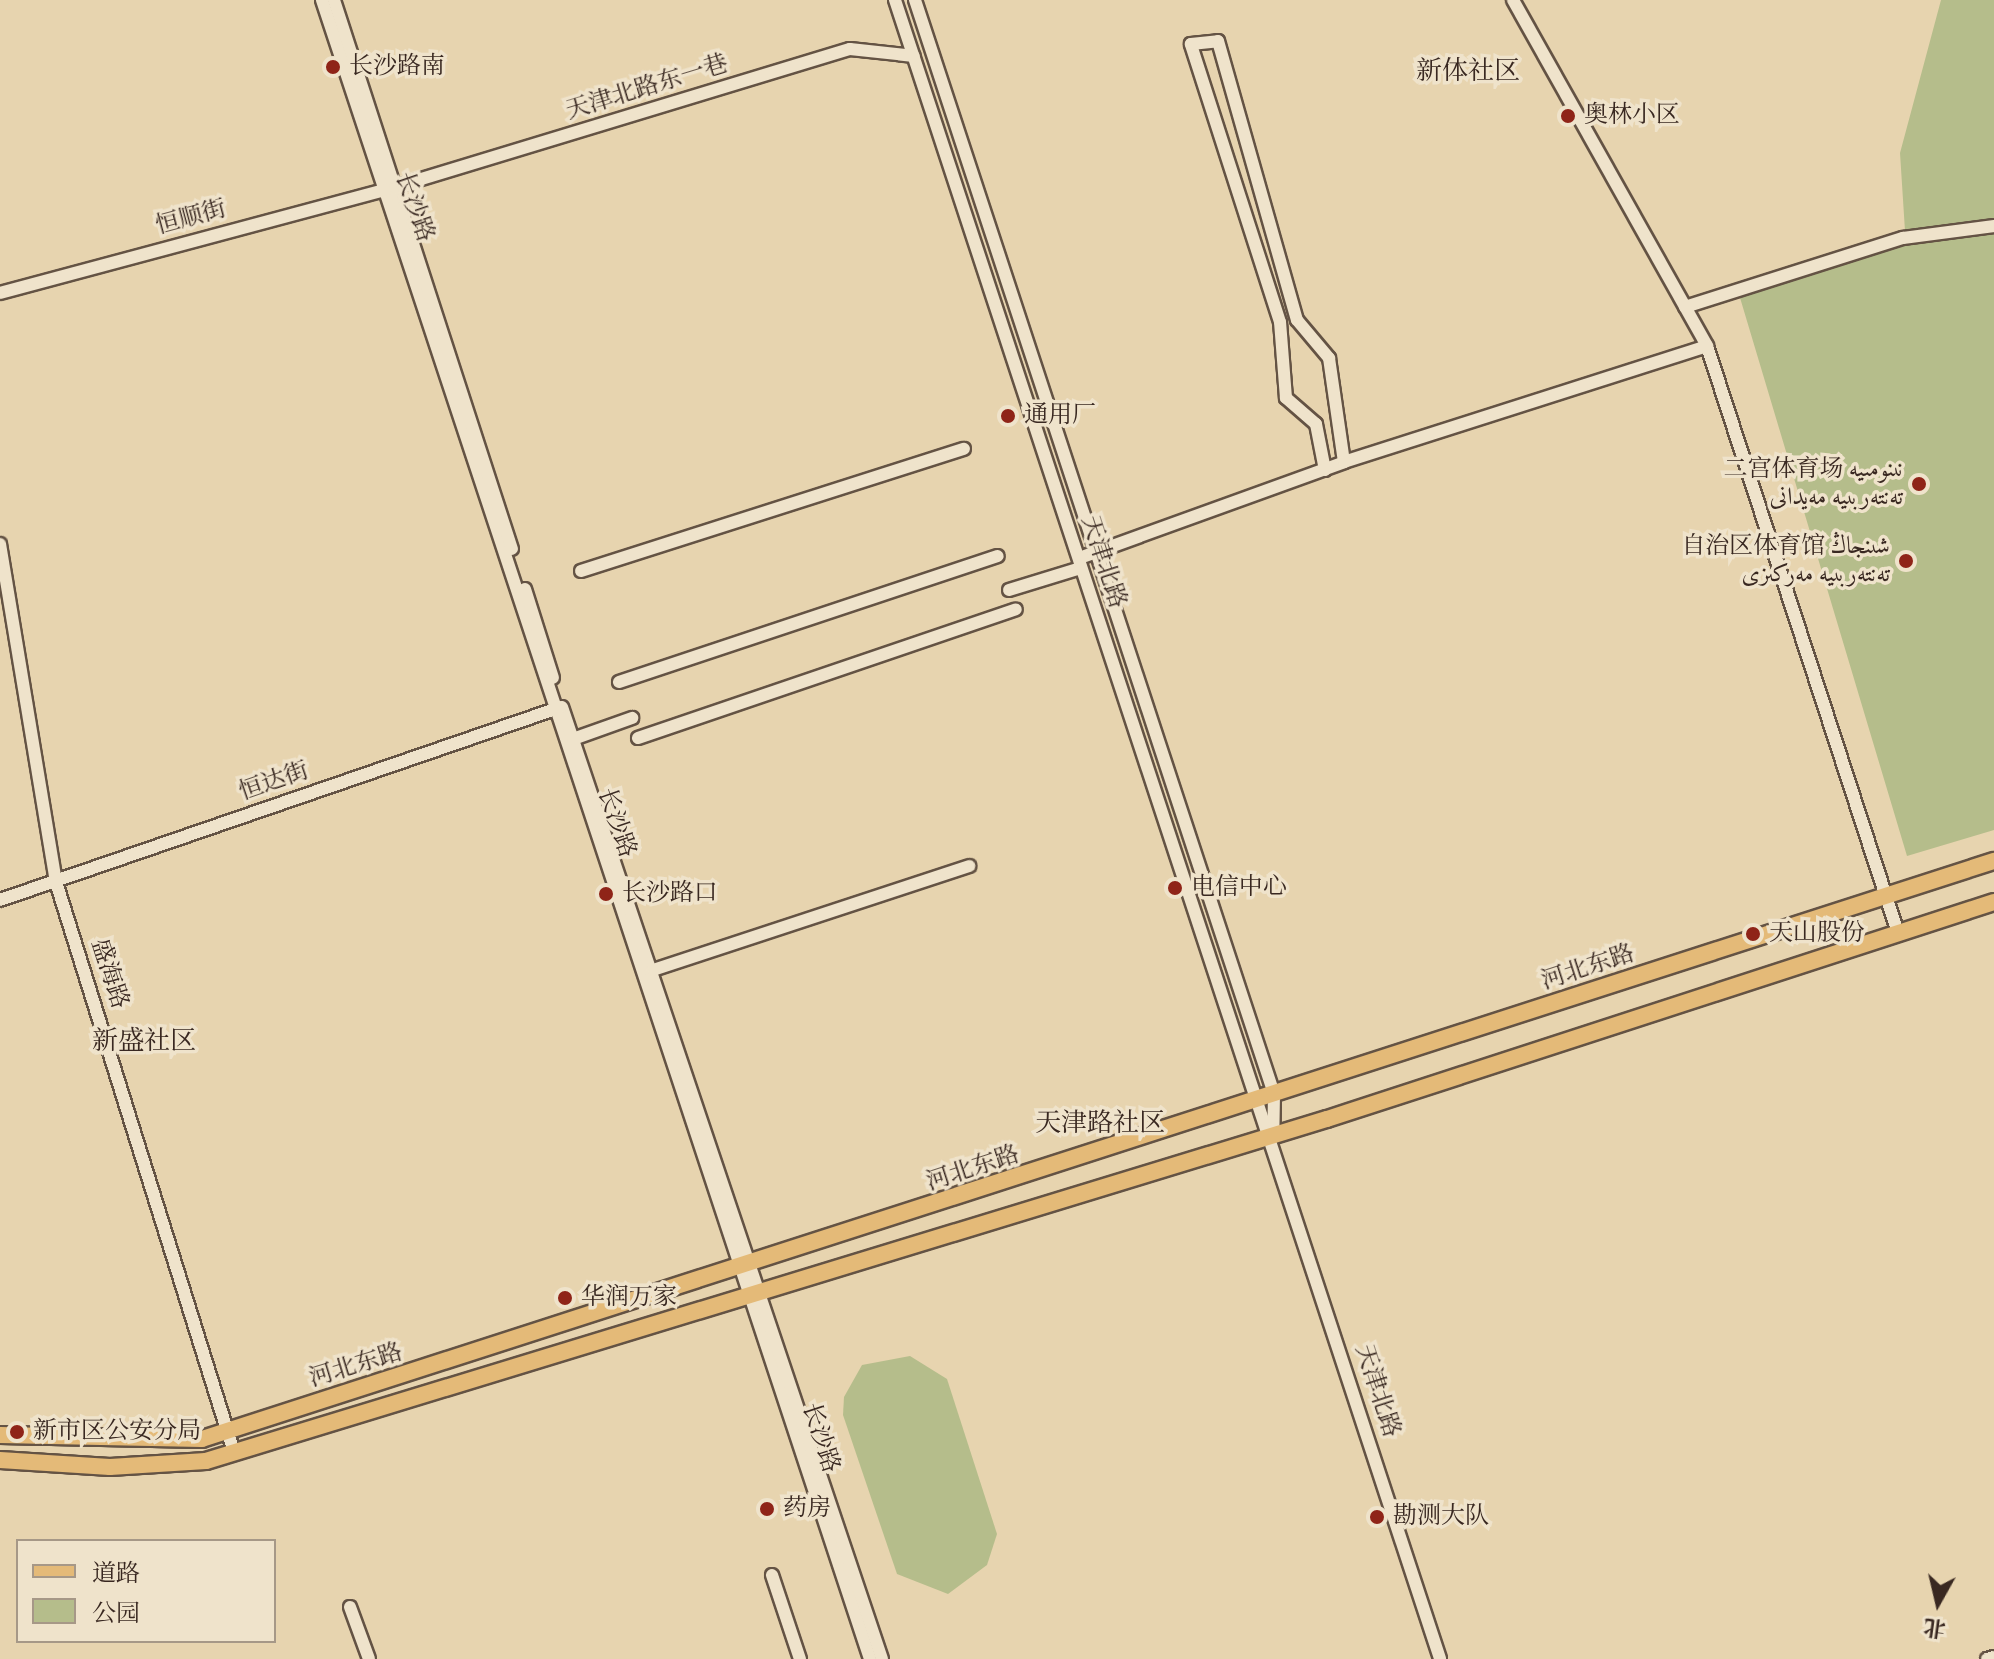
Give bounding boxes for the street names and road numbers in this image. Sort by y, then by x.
street label: 天津北路东一巷 [562,50,732,126]
street label: 长沙路 [389,168,439,246]
street label: 恒顺街 [152,195,230,241]
street label: 天津北路 [1074,512,1132,612]
street label: 恒达街 [235,757,313,807]
street label: 长沙路 [591,784,641,862]
street label: 盛海路 [84,935,134,1013]
street label: 河北东路 [1538,939,1638,997]
street label: 河北东路 [923,1140,1023,1198]
street label: 河北东路 [306,1338,406,1394]
street label: 天津北路 [1348,1341,1406,1441]
street label: 长沙路 [795,1399,845,1477]

